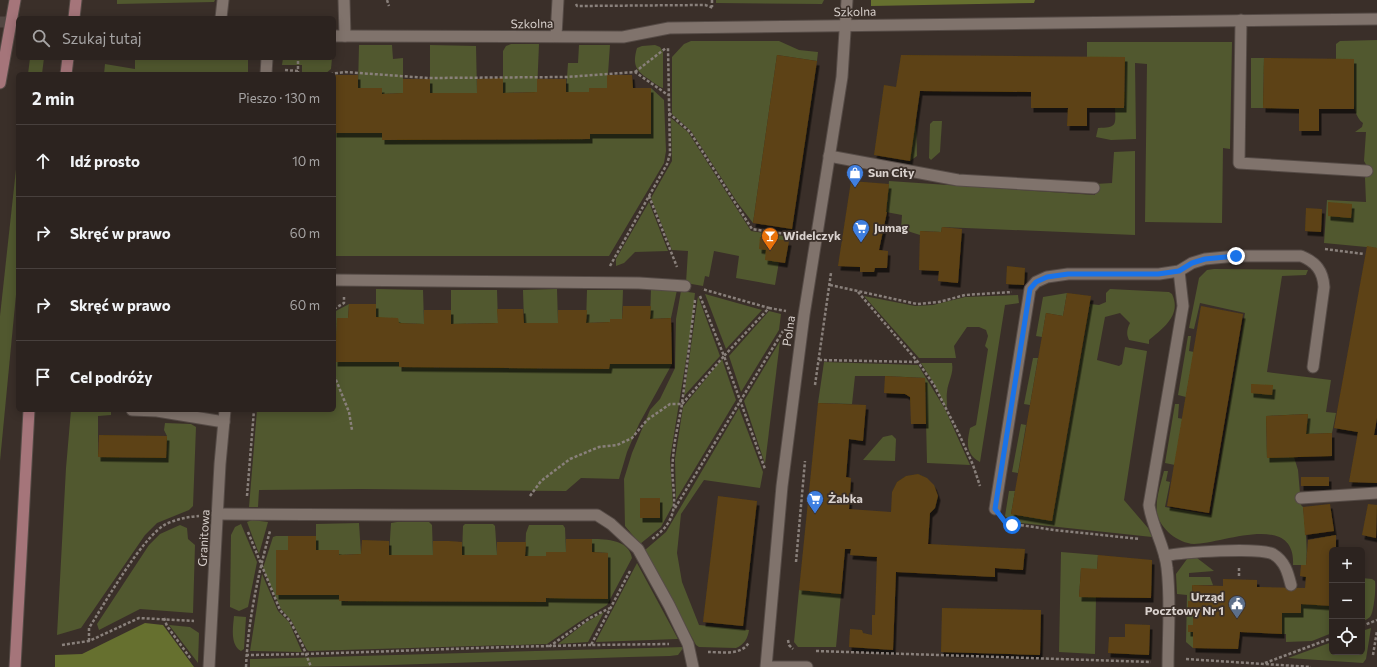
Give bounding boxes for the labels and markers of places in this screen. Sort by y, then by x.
shop icon: Sun City [845,163,865,188]
place label: Sun City [868,165,915,179]
supermarket icon: Jumag [851,218,871,243]
place label: Jumag [874,220,908,235]
bar icon: Widelczyk [760,226,780,251]
place label: Widelczyk [783,228,841,242]
supermarket icon: Żabka [805,489,825,514]
place label: Żabka [828,491,863,505]
place label: Urząd Pocztowy Nr 1 [1145,589,1224,617]
public building icon: Urząd Pocztowy Nr 1 [1227,594,1247,619]

